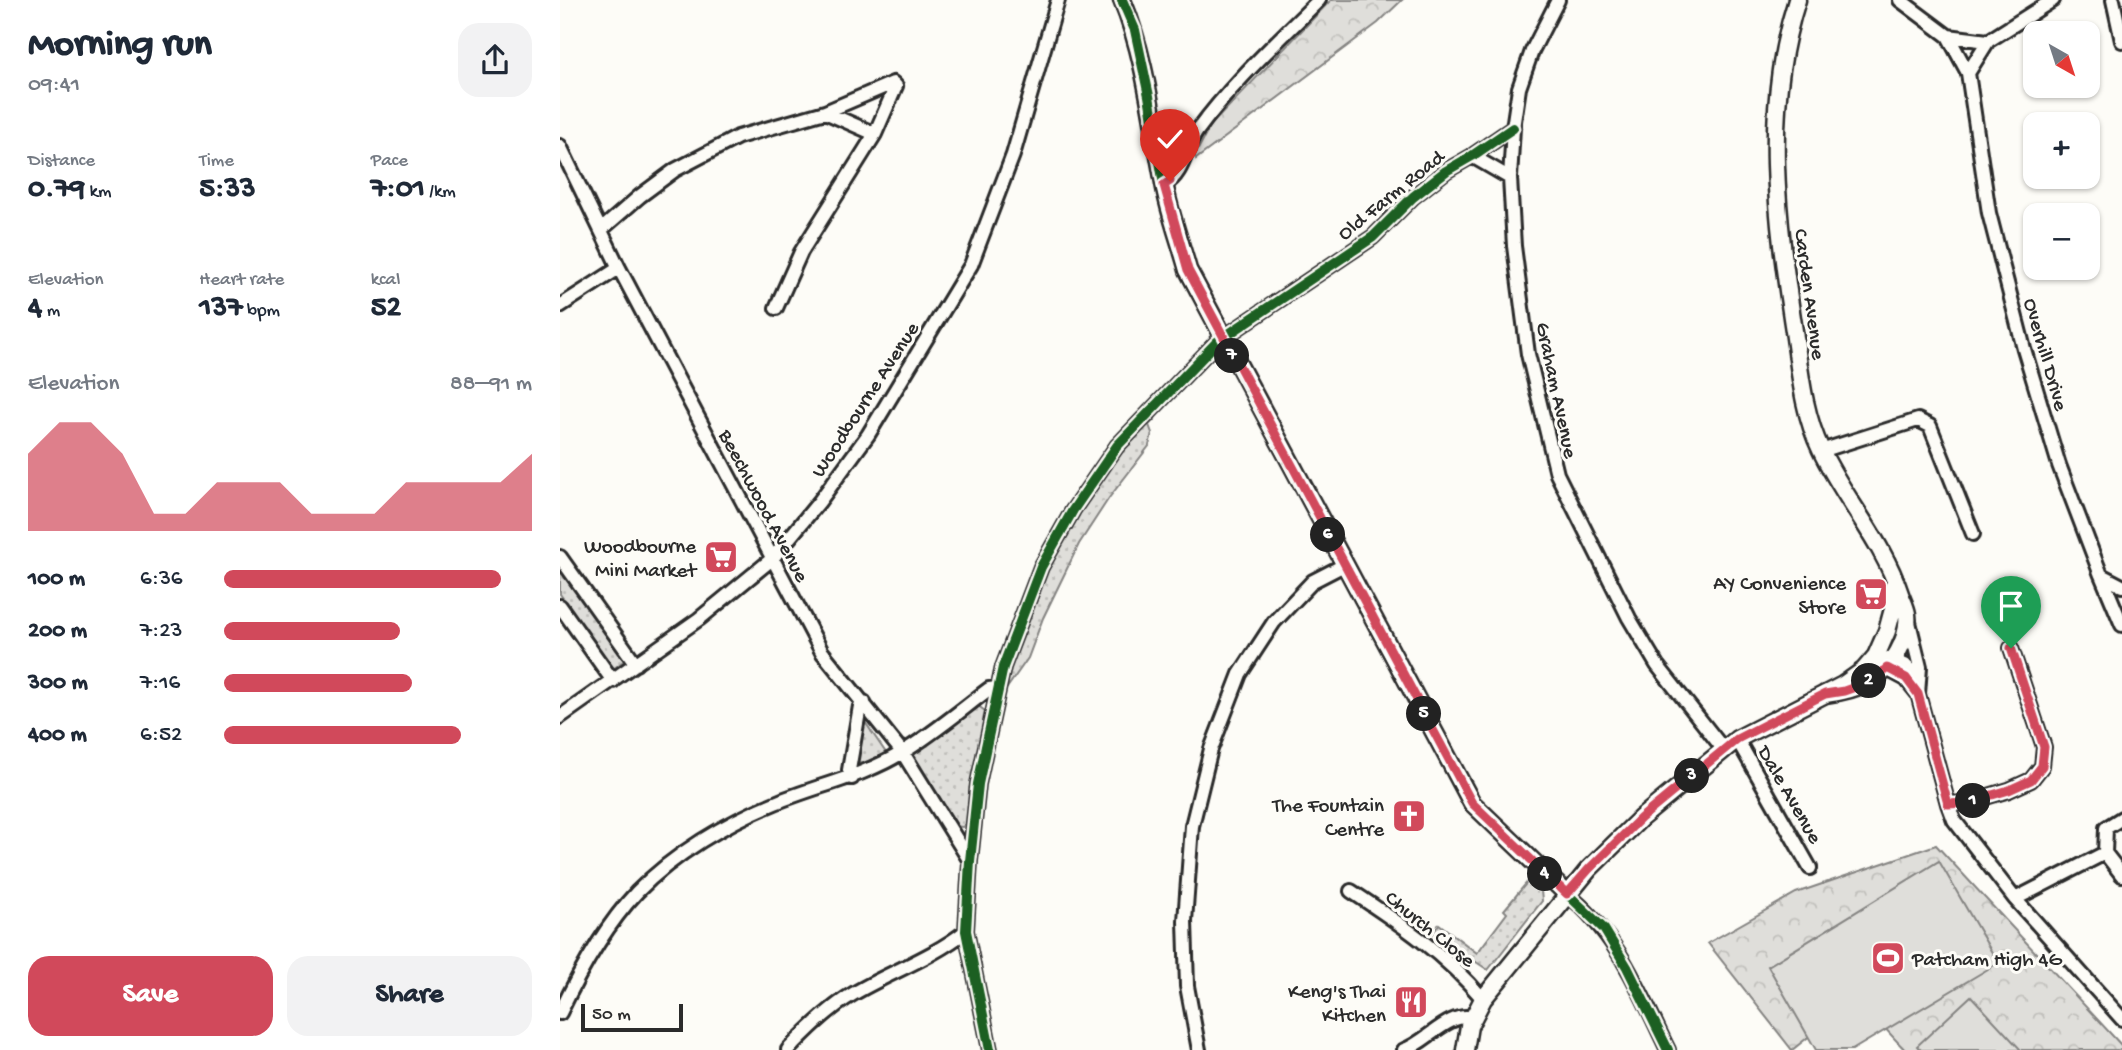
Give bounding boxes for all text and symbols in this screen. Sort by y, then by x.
north arrow [2023,21,2100,98]
map controls [2023,21,2100,280]
button: share [458,23,532,97]
text: Morning run [28,24,212,68]
text: 09:41 [28,72,80,99]
pin [1140,109,1200,181]
button: + [2023,112,2100,189]
icon: check [1151,120,1189,158]
street label: Old Farm Road [1334,145,1452,247]
text: Distance [28,150,95,173]
text: Time [199,150,234,173]
text: Pace [371,150,408,173]
text: 0.79 [28,173,85,208]
text: 5:33 [199,173,256,208]
text: 7:01 [371,173,425,208]
text: km [85,181,112,204]
text: /km [425,181,456,204]
button: − [2023,203,2100,280]
street label: Carden Avenue [1786,228,1829,363]
text: Elevation [28,269,104,292]
text: Heart rate [199,269,284,292]
text: kcal [371,269,400,292]
text: 4 [28,292,42,327]
text: 137 [199,292,243,327]
text: 52 [371,292,401,327]
street label: Overhill Drive [2016,296,2072,415]
text: m [42,300,60,323]
text: bpm [243,300,280,323]
street label: Woodbourne Avenue [807,318,927,483]
street label: Graham Avenue [1528,320,1581,462]
pin: 7 [1214,338,1250,374]
text: 7 [1227,344,1236,367]
text: Elevation [28,371,119,398]
text: 88–91 m [450,371,532,398]
street label: Beechwood Avenue [711,425,813,588]
pin: 6 [1310,518,1346,552]
text: 6 [1323,523,1332,546]
place label: Woodbourne Mini Market [584,536,698,585]
supermarket icon: Woodbourne Mini Market [702,538,740,576]
text: 100 m [28,566,85,593]
text: 6:36 [140,566,182,593]
place label: AY Convenience Store [1713,573,1847,622]
supermarket icon: AY Convenience Store [1852,575,1890,613]
pin [1981,576,2041,648]
icon: arrive [1992,587,2030,625]
text: 200 m [28,618,87,645]
text: 7:23 [140,618,182,645]
pin: 2 [1852,664,1886,698]
text: 2 [1864,669,1873,692]
text: 300 m [28,670,88,697]
text: 7:16 [140,670,180,697]
pin: 5 [1406,696,1442,732]
text: 5 [1419,702,1429,725]
text: 400 m [28,722,87,749]
text: 6:52 [140,722,182,749]
street label: Dale Avenue [1749,741,1827,850]
pin: 3 [1674,758,1710,794]
text: 3 [1687,764,1696,787]
pin: 1 [1956,784,1990,818]
text: 1 [1969,789,1976,812]
place label: The Fountain Centre [1272,795,1385,844]
church icon: The Fountain Centre [1390,797,1428,835]
pin: 4 [1528,856,1562,892]
text: 4 [1540,862,1549,885]
street label: Church Close [1379,887,1480,975]
sports icon: Patcham High 4G [1869,939,1907,977]
place label: Patcham High 4G [1911,949,2062,974]
button: Save [28,956,273,1036]
button: Share [287,956,532,1036]
place label: Keng's Thai Kitchen [1288,981,1386,1030]
restaurant icon: Keng's Thai Kitchen [1392,983,1430,1021]
scale bar [581,1001,682,1033]
text: 50 m [592,1004,631,1027]

